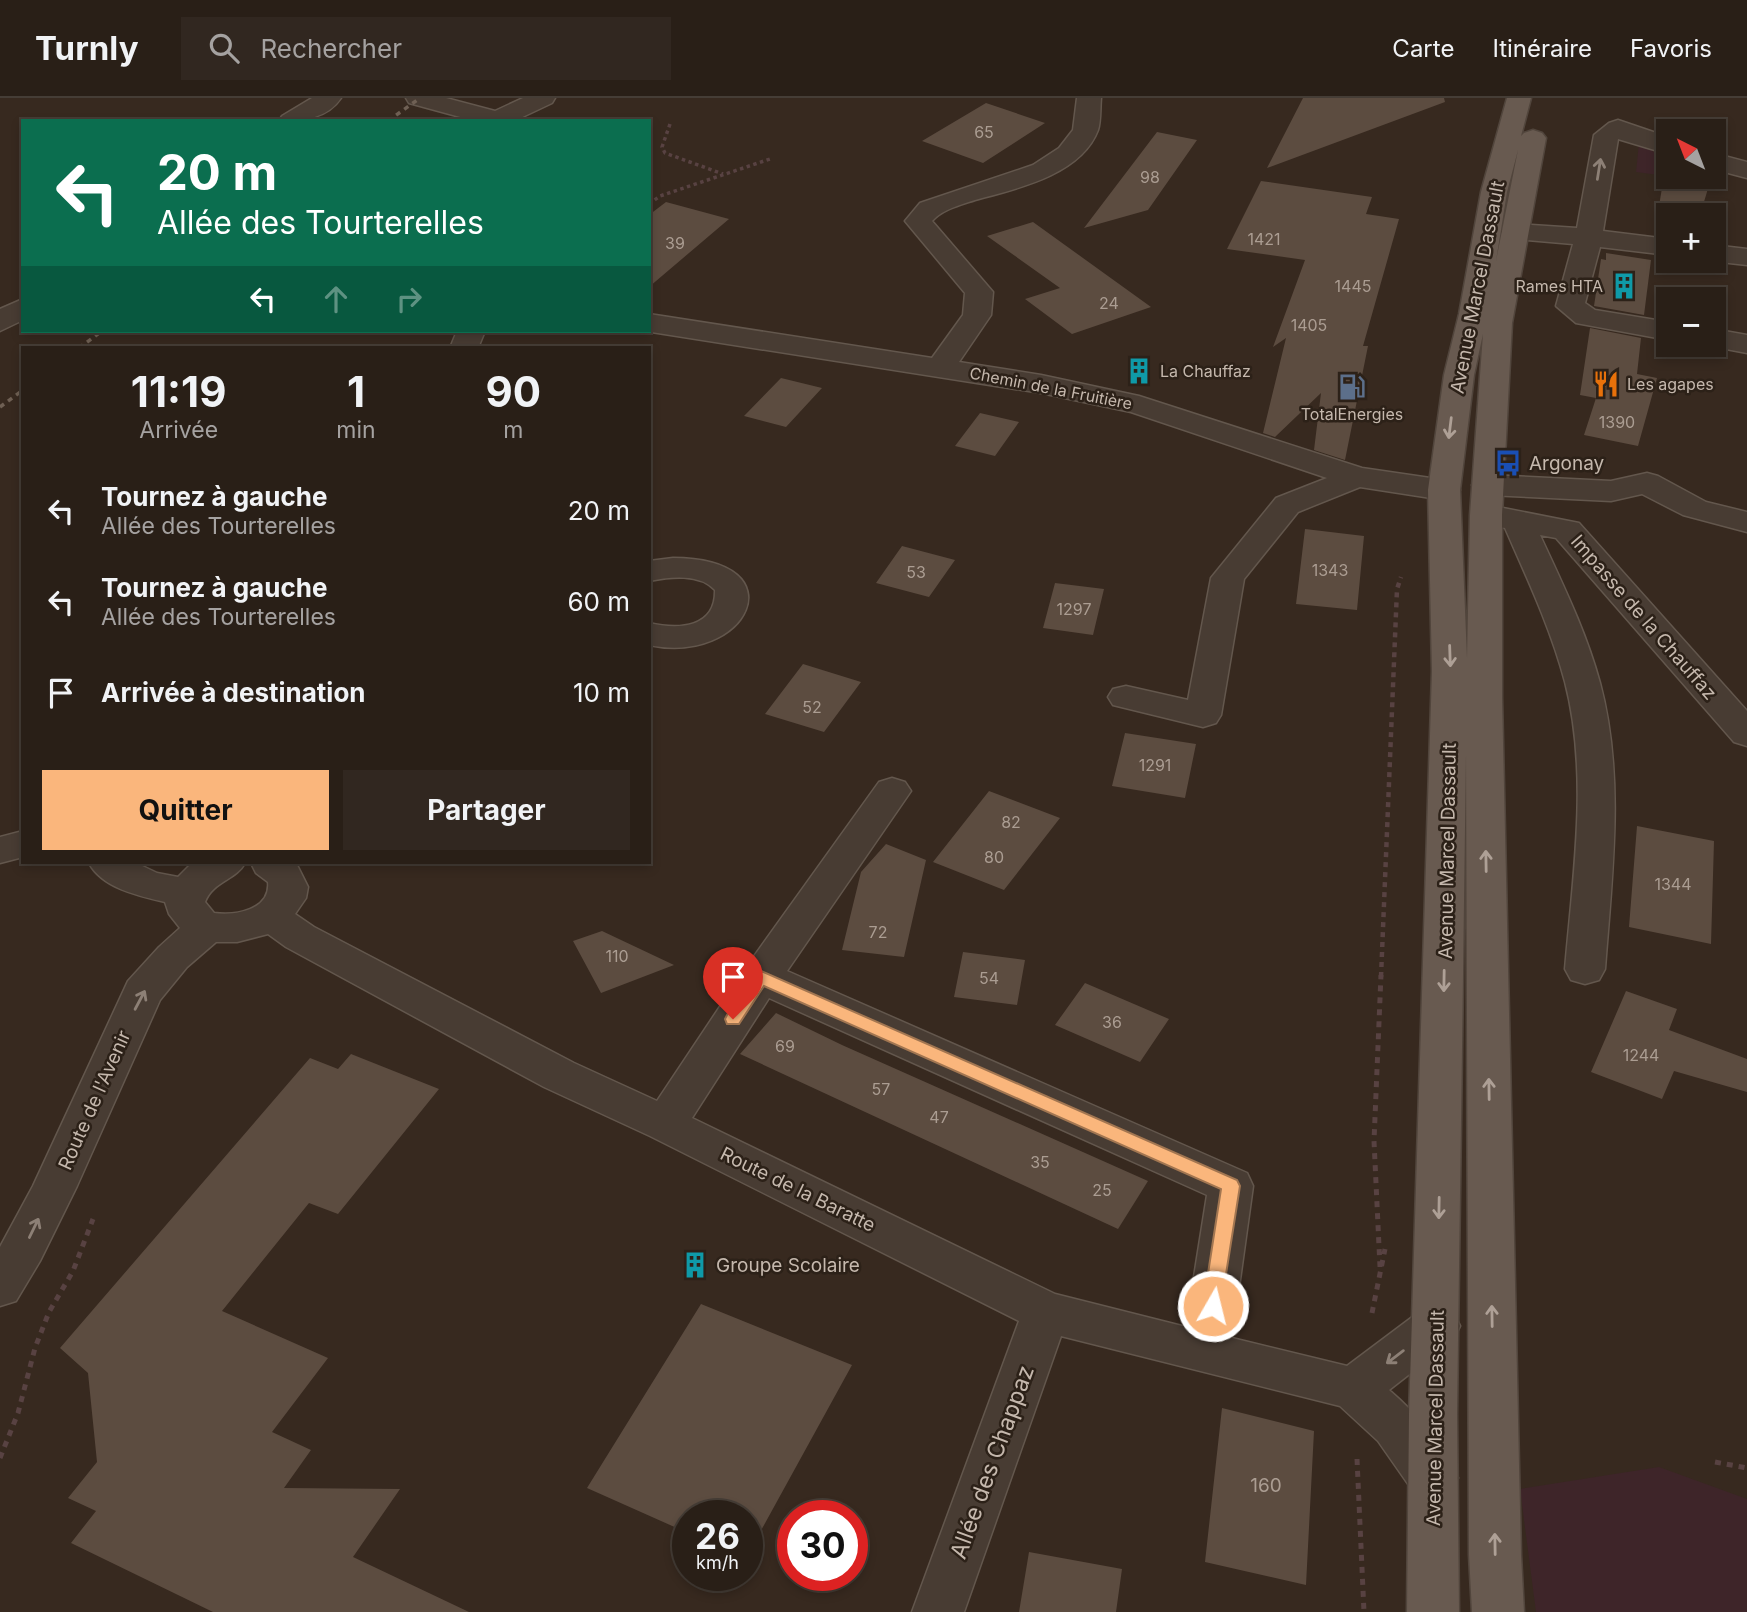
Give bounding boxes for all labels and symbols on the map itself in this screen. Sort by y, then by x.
north arrow [1656,119,1726,189]
house number: 65 [974,122,994,142]
one-way arrow [1593,159,1606,181]
house number: 98 [1140,167,1160,187]
street label: Avenue Marcel Dassault [1446,179,1509,395]
house number: 1421 [1247,229,1281,249]
house number: 39 [665,233,685,253]
building icon: Rames HTA [1609,271,1639,301]
house number: 1445 [1335,276,1371,296]
place label: Rames HTA [1516,276,1603,296]
house number: 24 [1099,293,1119,313]
house number: 1405 [1291,315,1327,335]
building icon: La Chauffaz [1124,356,1154,386]
place label: La Chauffaz [1160,361,1251,381]
street label: Chemin de la Fruitière [968,362,1134,414]
restaurant icon: Les agapes [1591,369,1621,399]
fuel station icon: TotalEnergies [1337,372,1367,402]
place label: Les agapes [1627,374,1714,394]
place label: TotalEnergies [1301,404,1403,424]
house number: 1390 [1599,412,1635,432]
one-way arrow [1444,417,1457,439]
bus stop icon: Argonay [1493,448,1523,478]
place label: Argonay [1529,452,1605,475]
street label: Impasse de la Chauffaz [1566,530,1721,704]
house number: 1343 [1312,560,1348,580]
house number: 53 [906,562,926,582]
house number: 1297 [1057,599,1091,619]
one-way arrow [1443,644,1456,667]
house number: 52 [802,697,822,717]
street label: Avenue Marcel Dassault [1434,743,1461,959]
house number: 1291 [1139,755,1171,775]
house number: 82 [1001,812,1021,832]
house number: 80 [984,847,1004,867]
one-way arrow [1479,850,1493,873]
house number: 1344 [1654,874,1692,894]
house number: 72 [869,922,887,942]
house number: 110 [605,946,629,966]
pin [703,947,763,1019]
house number: 54 [979,968,999,988]
one-way arrow [1437,969,1451,992]
one-way arrow [133,990,147,1010]
house number: 36 [1102,1012,1122,1032]
street label: Route de l'Avenir [53,1027,135,1173]
house number: 69 [775,1036,795,1056]
house number: 1244 [1623,1045,1659,1065]
one-way arrow [1482,1078,1496,1101]
house number: 57 [872,1079,890,1099]
house number: 47 [929,1107,949,1127]
street label: Route de la Baratte [717,1142,879,1237]
house number: 35 [1030,1152,1050,1172]
house number: 25 [1092,1180,1112,1200]
one-way arrow [1432,1197,1446,1220]
one-way arrow [28,1218,42,1239]
building icon: Groupe Scolaire [680,1250,710,1280]
place label: Groupe Scolaire [716,1254,860,1277]
position arrow [1176,1269,1250,1343]
one-way arrow [1486,1305,1499,1328]
street label: Avenue Marcel Dassault [1422,1310,1449,1526]
one-way arrow [1386,1350,1405,1364]
street label: Allée des Chappaz [944,1361,1040,1563]
house number: 160 [1250,1474,1282,1497]
speed limit sign: 30 [777,1500,868,1591]
one-way arrow [1488,1533,1502,1556]

